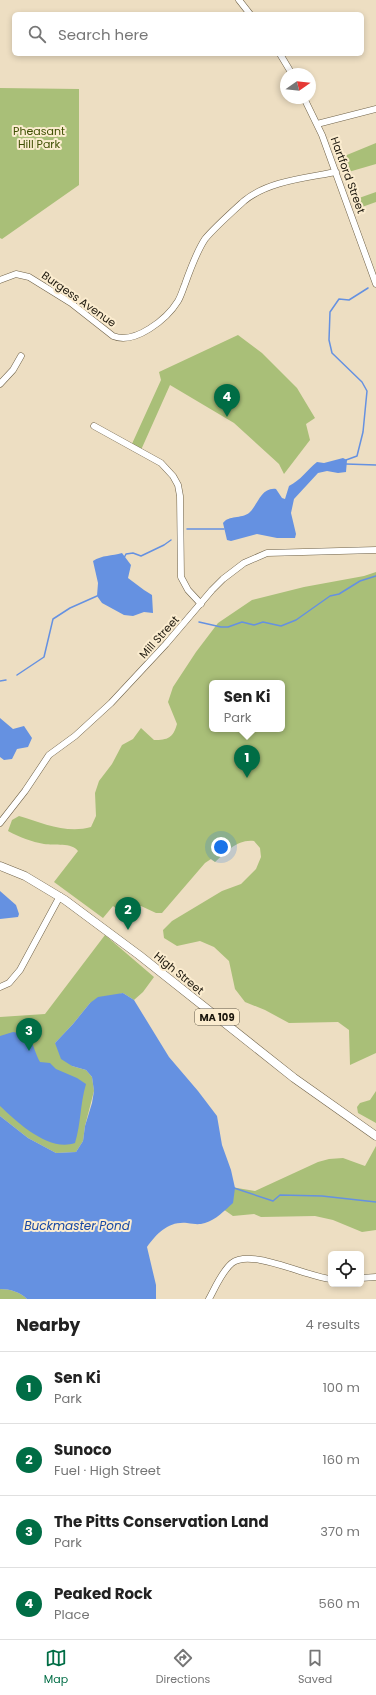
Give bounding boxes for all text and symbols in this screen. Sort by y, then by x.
search box [12,12,364,56]
icon: search [26,23,48,45]
text: Search here [58,24,148,45]
north arrow [280,68,316,104]
park label: Pheasant Hill Park [13,123,65,152]
street label: Hartford Street [327,134,369,216]
street label: Burgess Avenue [38,267,120,331]
pin: 4 [214,384,240,417]
street label: Mill Street [135,612,183,662]
popup [209,680,285,732]
text: Sen Ki [224,686,270,707]
text: Park [224,708,252,727]
pin: 1 [234,745,260,778]
your location [211,837,231,857]
pin: 2 [115,897,141,930]
street label: High Street [151,948,207,998]
road number: MA 109 [195,1009,239,1025]
pin: 3 [16,1018,42,1051]
water label: Buckmaster Pond [24,1217,131,1234]
map controls [328,1251,364,1287]
button: locate [328,1251,364,1287]
text: Nearby [16,1313,80,1337]
text: 4 results [306,1315,360,1334]
text: Sen Ki [54,1367,101,1388]
text: 1 [27,1378,31,1397]
text: 100 m [323,1378,360,1397]
text: Park [54,1389,82,1408]
text: Sunoco [54,1439,112,1460]
text: 2 [25,1450,33,1469]
text: 160 m [323,1450,360,1469]
text: Fuel · High Street [54,1461,161,1480]
text: The Pitts Conservation Land [54,1511,269,1532]
text: 3 [25,1522,33,1541]
text: 370 m [320,1522,360,1541]
text: Park [54,1533,82,1552]
text: Peaked Rock [54,1583,152,1604]
text: 4 [25,1594,33,1613]
text: 560 m [319,1594,360,1613]
text: Place [54,1605,89,1624]
tab: Map [44,1647,68,1688]
tab: Directions [156,1647,210,1688]
tab: Saved [298,1647,332,1688]

